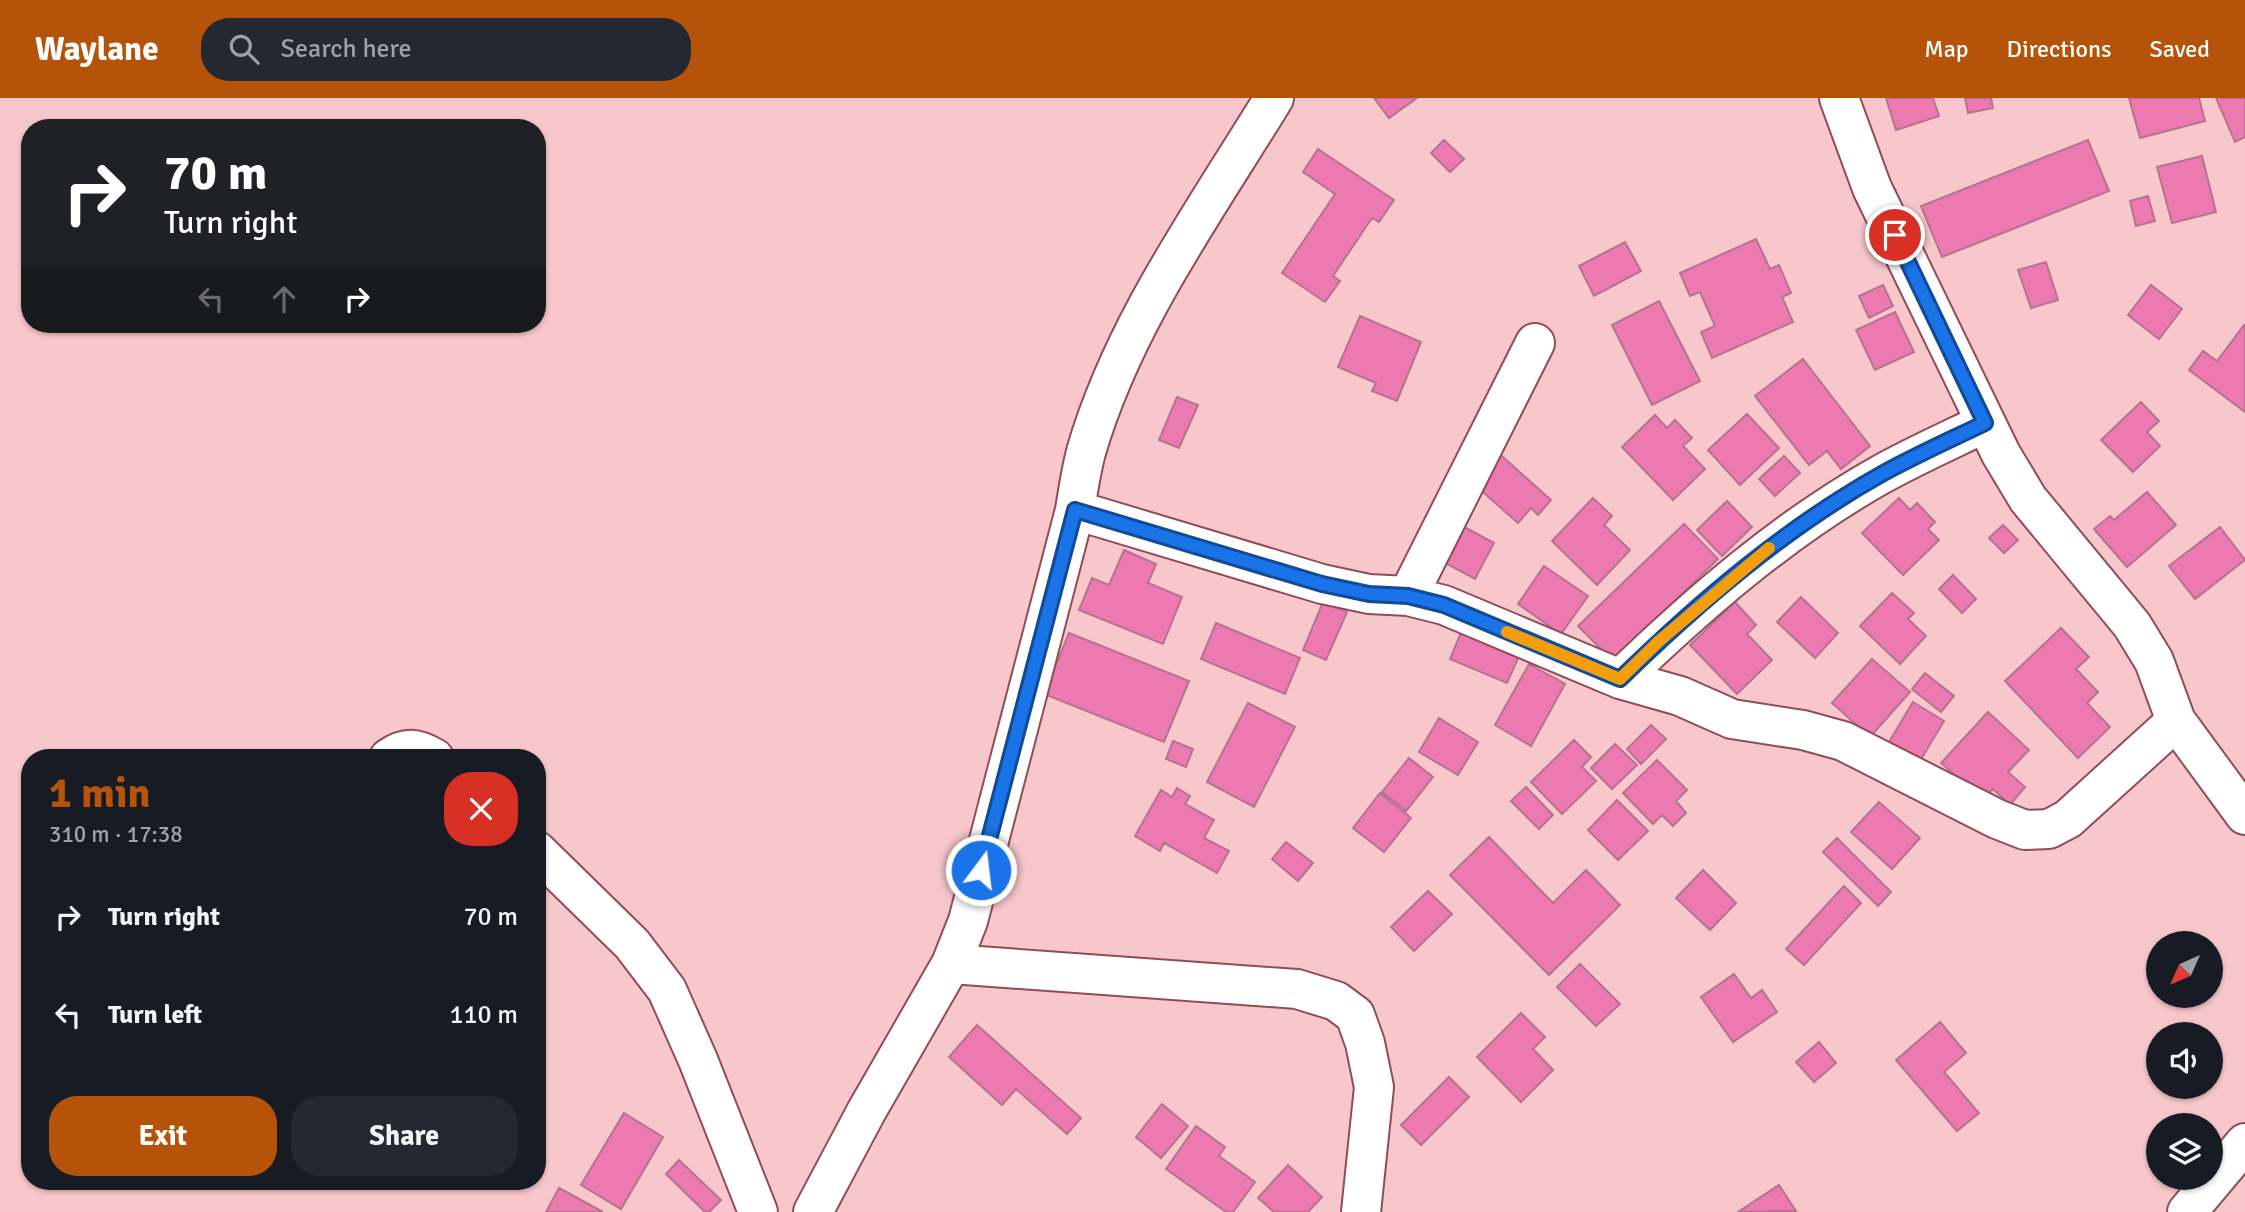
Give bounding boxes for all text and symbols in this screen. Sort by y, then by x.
search box [201,18,691,81]
text: Waylane [35,29,159,70]
icon: search [225,30,263,68]
text: Search here [281,33,412,65]
text: Map [1924,34,1969,64]
text: Directions [2007,34,2112,64]
text: Saved [2150,34,2210,64]
text: 70 m [164,143,267,203]
icon: right [49,147,140,238]
text: Turn right [164,203,297,242]
pin [1865,205,1925,265]
icon: arrive [1876,216,1914,254]
icon: left [192,280,230,318]
icon: ahead [265,280,303,318]
icon: right [338,280,376,318]
text: 1 min [49,768,150,819]
button: close [444,772,518,846]
text: 310 m · 17:38 [49,820,183,849]
position arrow [944,833,1018,907]
icon: right [49,898,87,936]
text: Turn right [108,901,220,933]
text: 70 m [463,901,518,933]
north arrow [2146,931,2222,1008]
map controls [2146,931,2223,1190]
icon: left [49,996,87,1034]
text: Turn left [108,999,202,1031]
text: 110 m [449,999,518,1031]
button: sound [2146,1022,2223,1099]
button: Exit [49,1096,277,1176]
button: Share [291,1096,518,1176]
button: layers [2146,1113,2223,1190]

